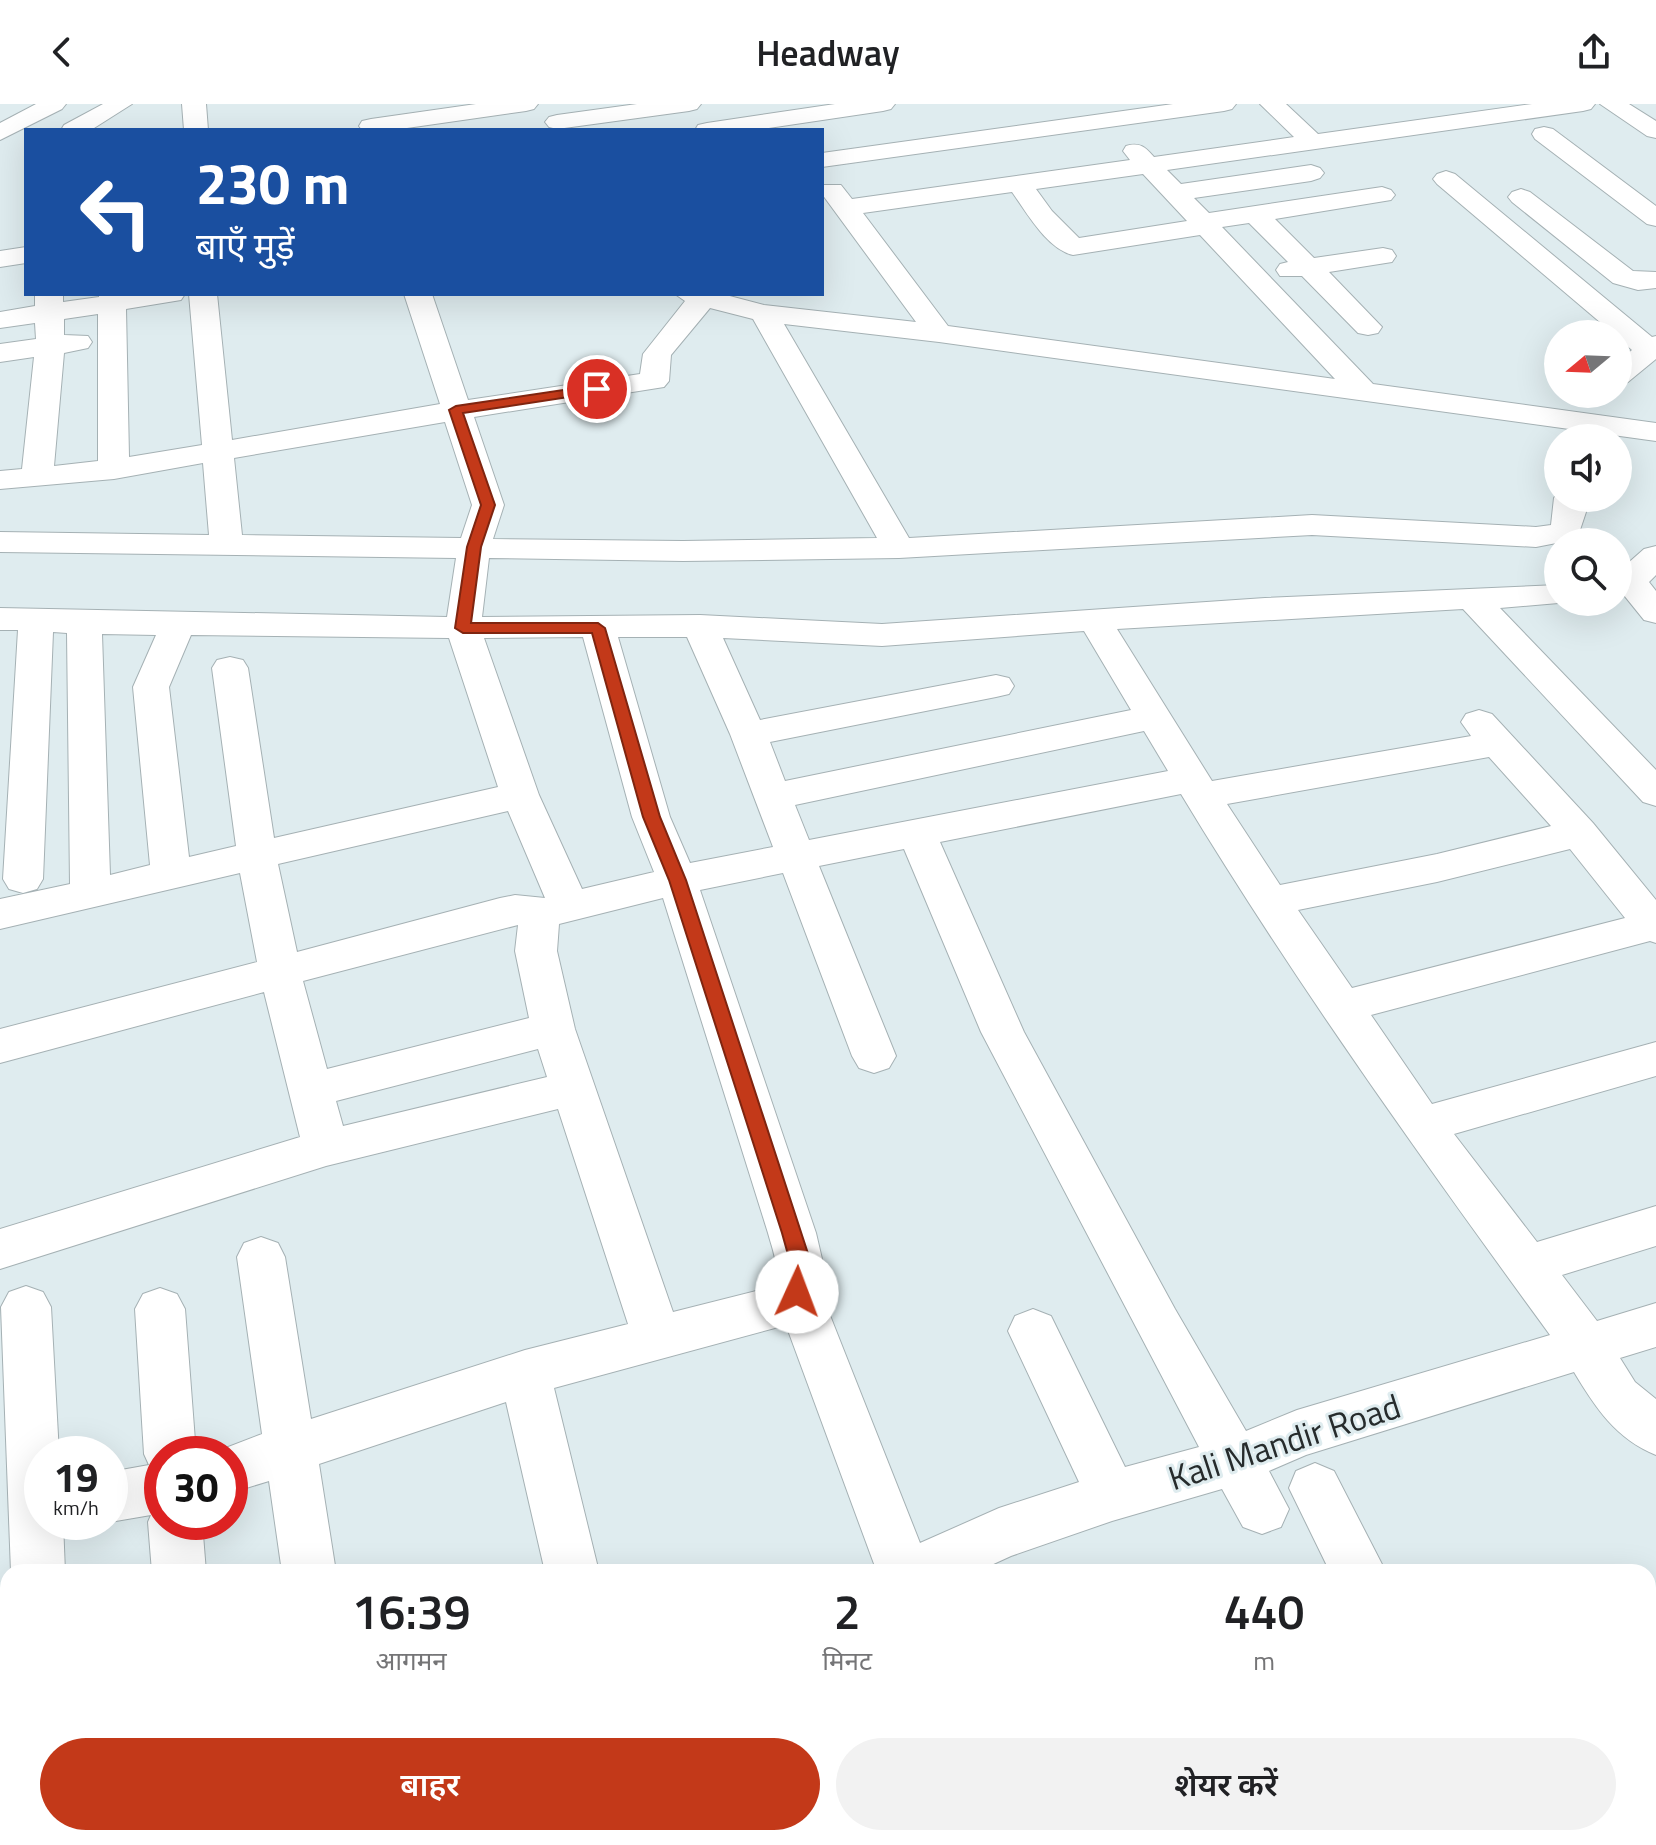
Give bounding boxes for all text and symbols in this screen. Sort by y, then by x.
text: Headway [756,25,900,80]
icon: back [40,30,84,74]
icon: share [1572,30,1616,74]
text: 230 m [196,141,349,226]
icon: left [64,160,168,264]
text: बाएँ मुड़ें [196,218,295,273]
north arrow [1544,320,1632,408]
map controls [1544,320,1632,616]
pin [563,355,631,423]
icon: arrive [575,367,619,411]
button: sound [1544,424,1632,512]
button: search [1544,528,1632,616]
position arrow [755,1250,839,1334]
street label: Kali Mandir Road [1161,1379,1407,1503]
speed limit sign: 30 [144,1436,248,1540]
text: 19 [54,1447,98,1508]
text: km/h [53,1492,99,1523]
text: 16:39 [352,1575,471,1648]
text: 2 [834,1575,861,1648]
text: 440 [1224,1575,1304,1648]
text: आगमन [376,1641,447,1680]
text: मिनट [822,1641,872,1680]
text: m [1253,1641,1275,1680]
button: बाहर [40,1738,820,1830]
button: शेयर करें [836,1738,1616,1830]

